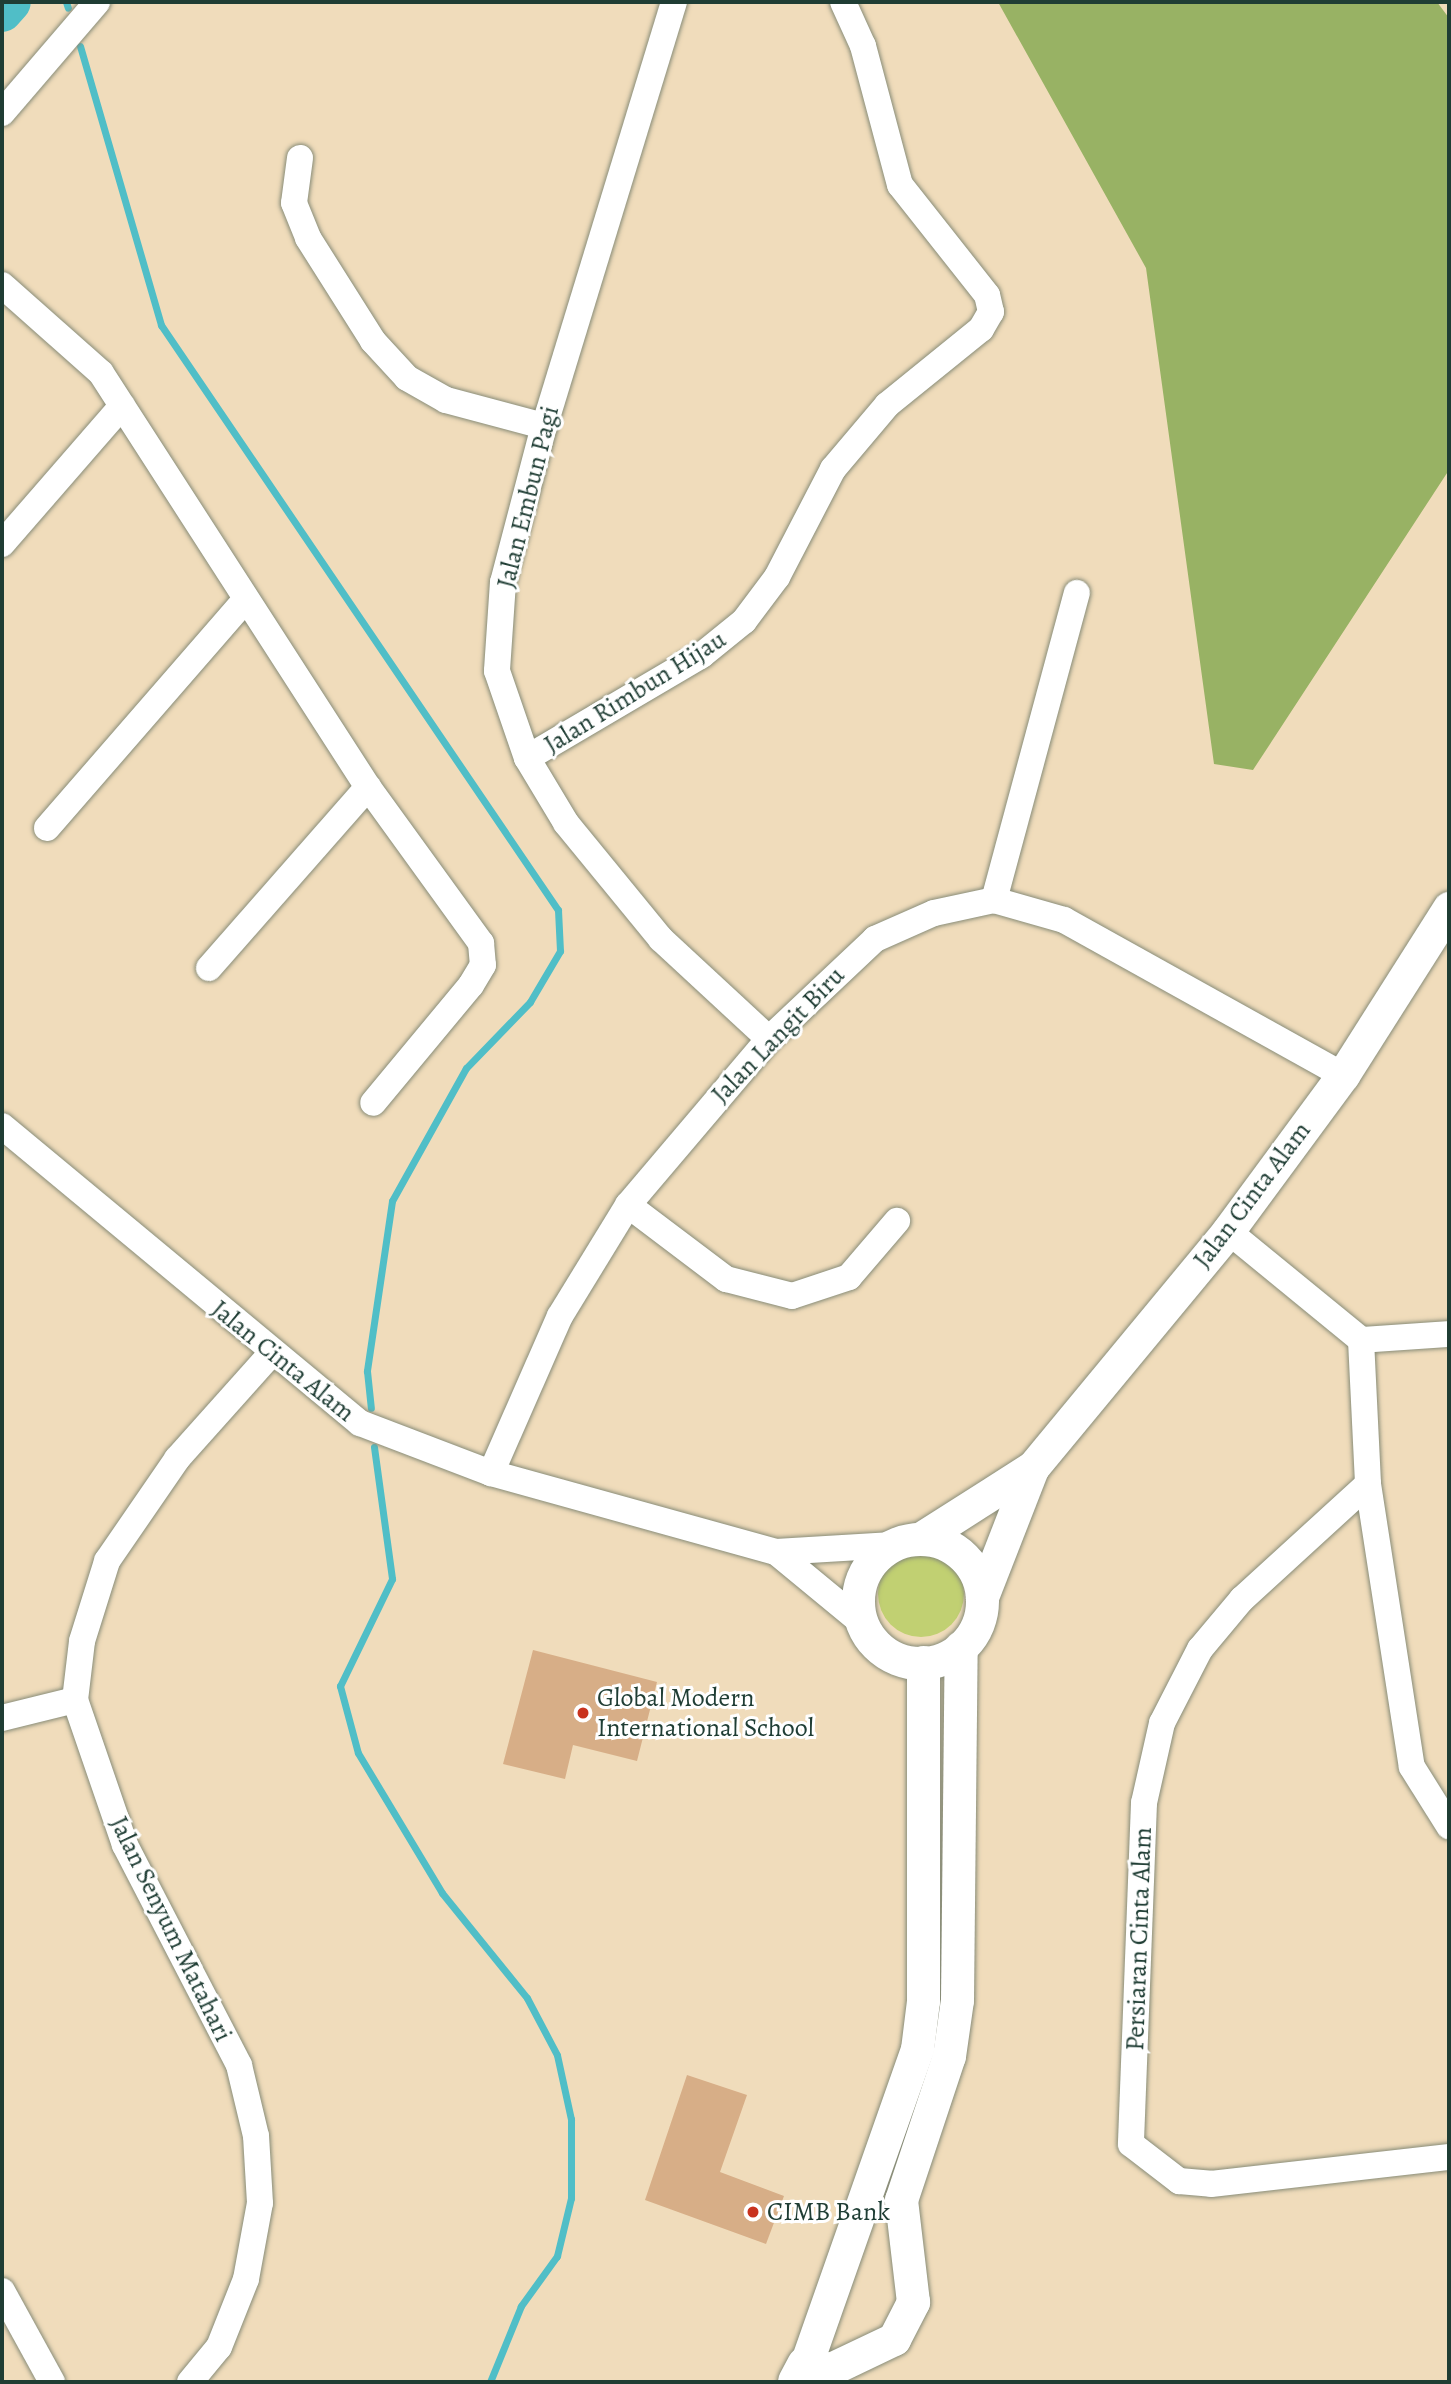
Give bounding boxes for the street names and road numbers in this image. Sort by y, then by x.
street label: Jalan Embun Pagi [490,403,566,591]
street label: Jalan Rimbun Hijau [538,624,732,760]
street label: Jalan Langit Biru [705,960,851,1110]
street label: Jalan Cinta Alam [1187,1115,1317,1275]
street label: Jalan Cinta Alam [205,1294,361,1428]
street label: Jalan Senyum Matahari [103,1811,239,2047]
street label: Persiaran Cinta Alam [1120,1827,1158,2051]

